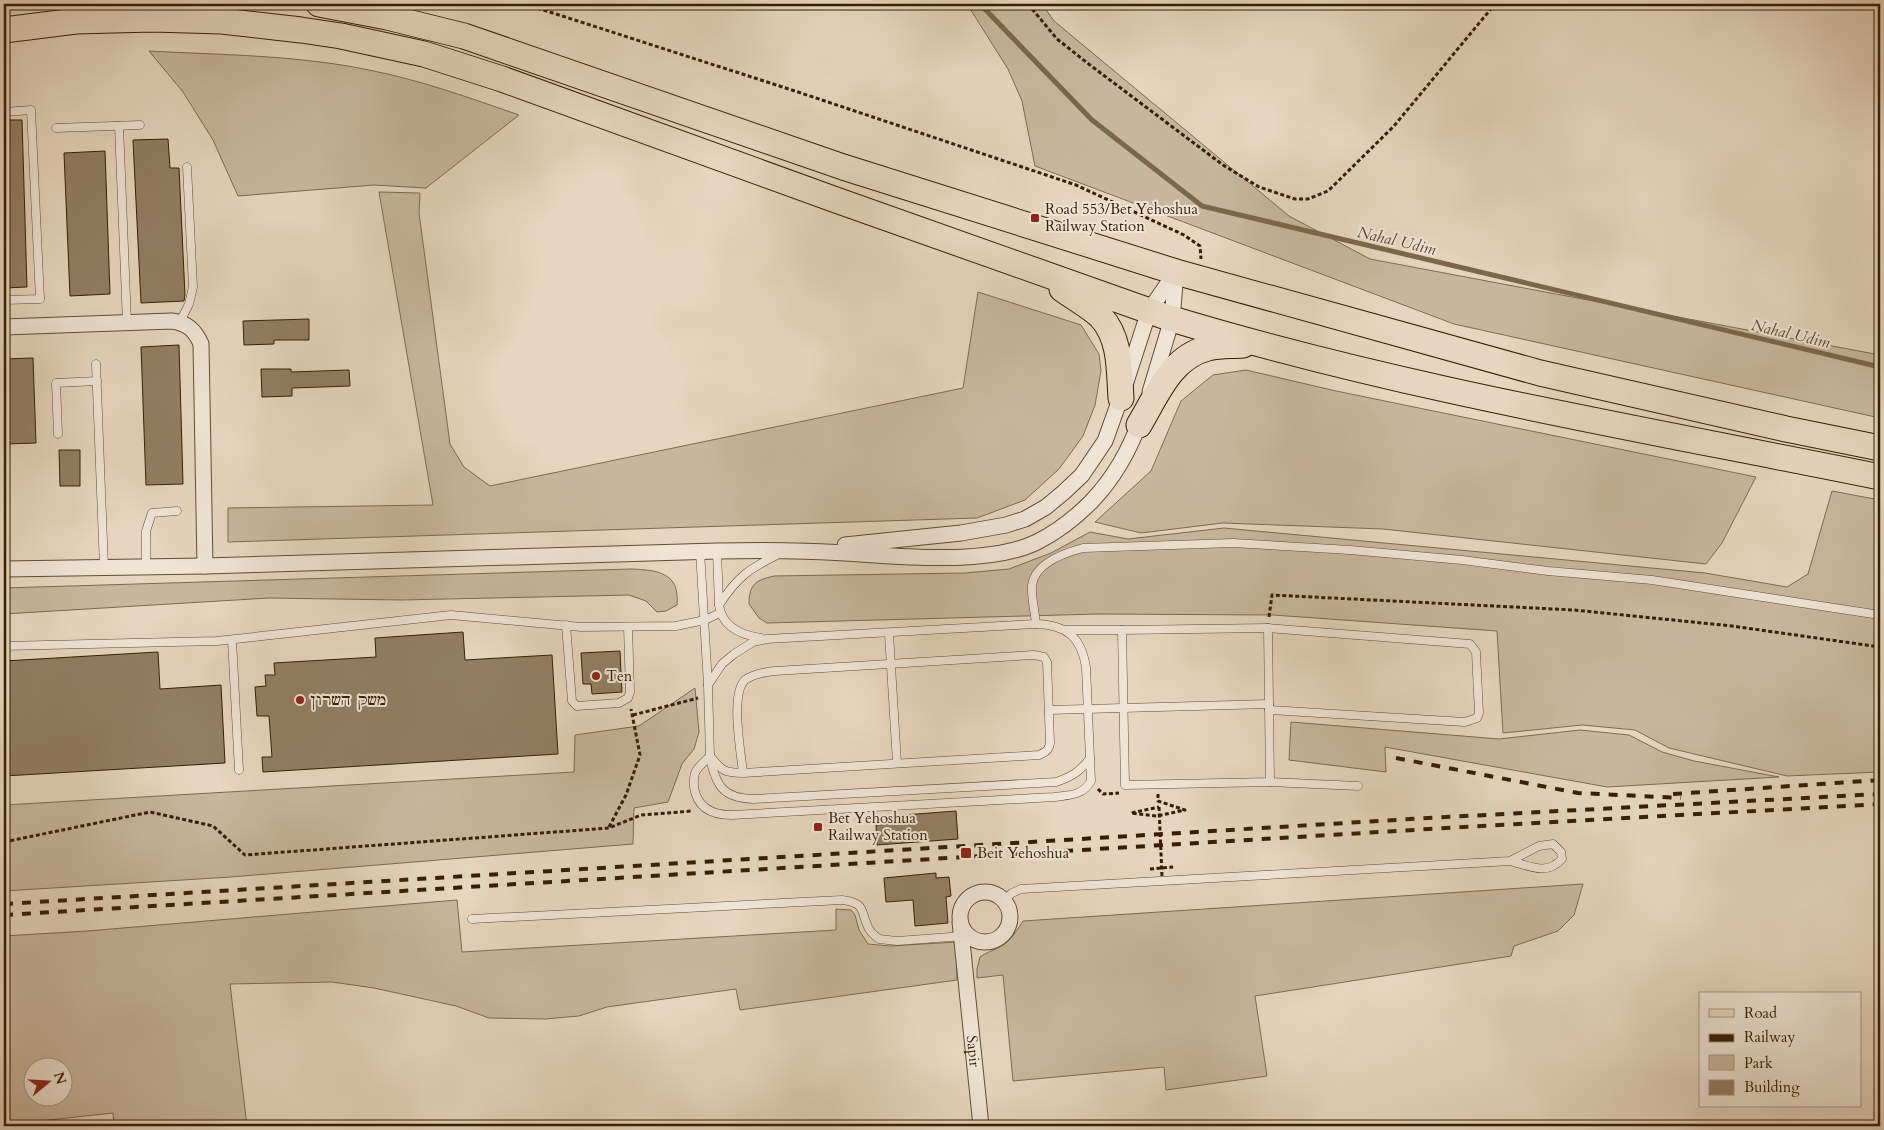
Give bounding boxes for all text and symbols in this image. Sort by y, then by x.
place label: Road 553/Bet Yehoshua Railway Station [1045,199,1198,236]
marker: Road 553/Bet Yehoshua Railway Station [1029,212,1041,224]
water label: Nahal Udim [1355,221,1438,261]
water label: Nahal Udim [1749,314,1832,354]
place label: Ten [606,666,633,686]
marker: Ten [590,670,602,682]
place label: משק השרון [310,690,387,710]
marker: משק השרון [294,694,306,706]
place label: Bet Yehoshua Railway Station [828,808,928,845]
marker: Bet Yehoshua Railway Station [812,821,824,833]
place label: Beit Yehoshua [977,843,1070,863]
marker: Beit Yehoshua [959,846,973,860]
legend [1699,992,1862,1108]
text: Road [1744,1003,1777,1023]
text: Railway [1744,1027,1795,1047]
street label: Sapir [962,1035,985,1069]
text: Park [1744,1053,1773,1073]
north arrow [22,1058,72,1108]
text: N [49,1069,71,1087]
text: Building [1744,1077,1800,1097]

